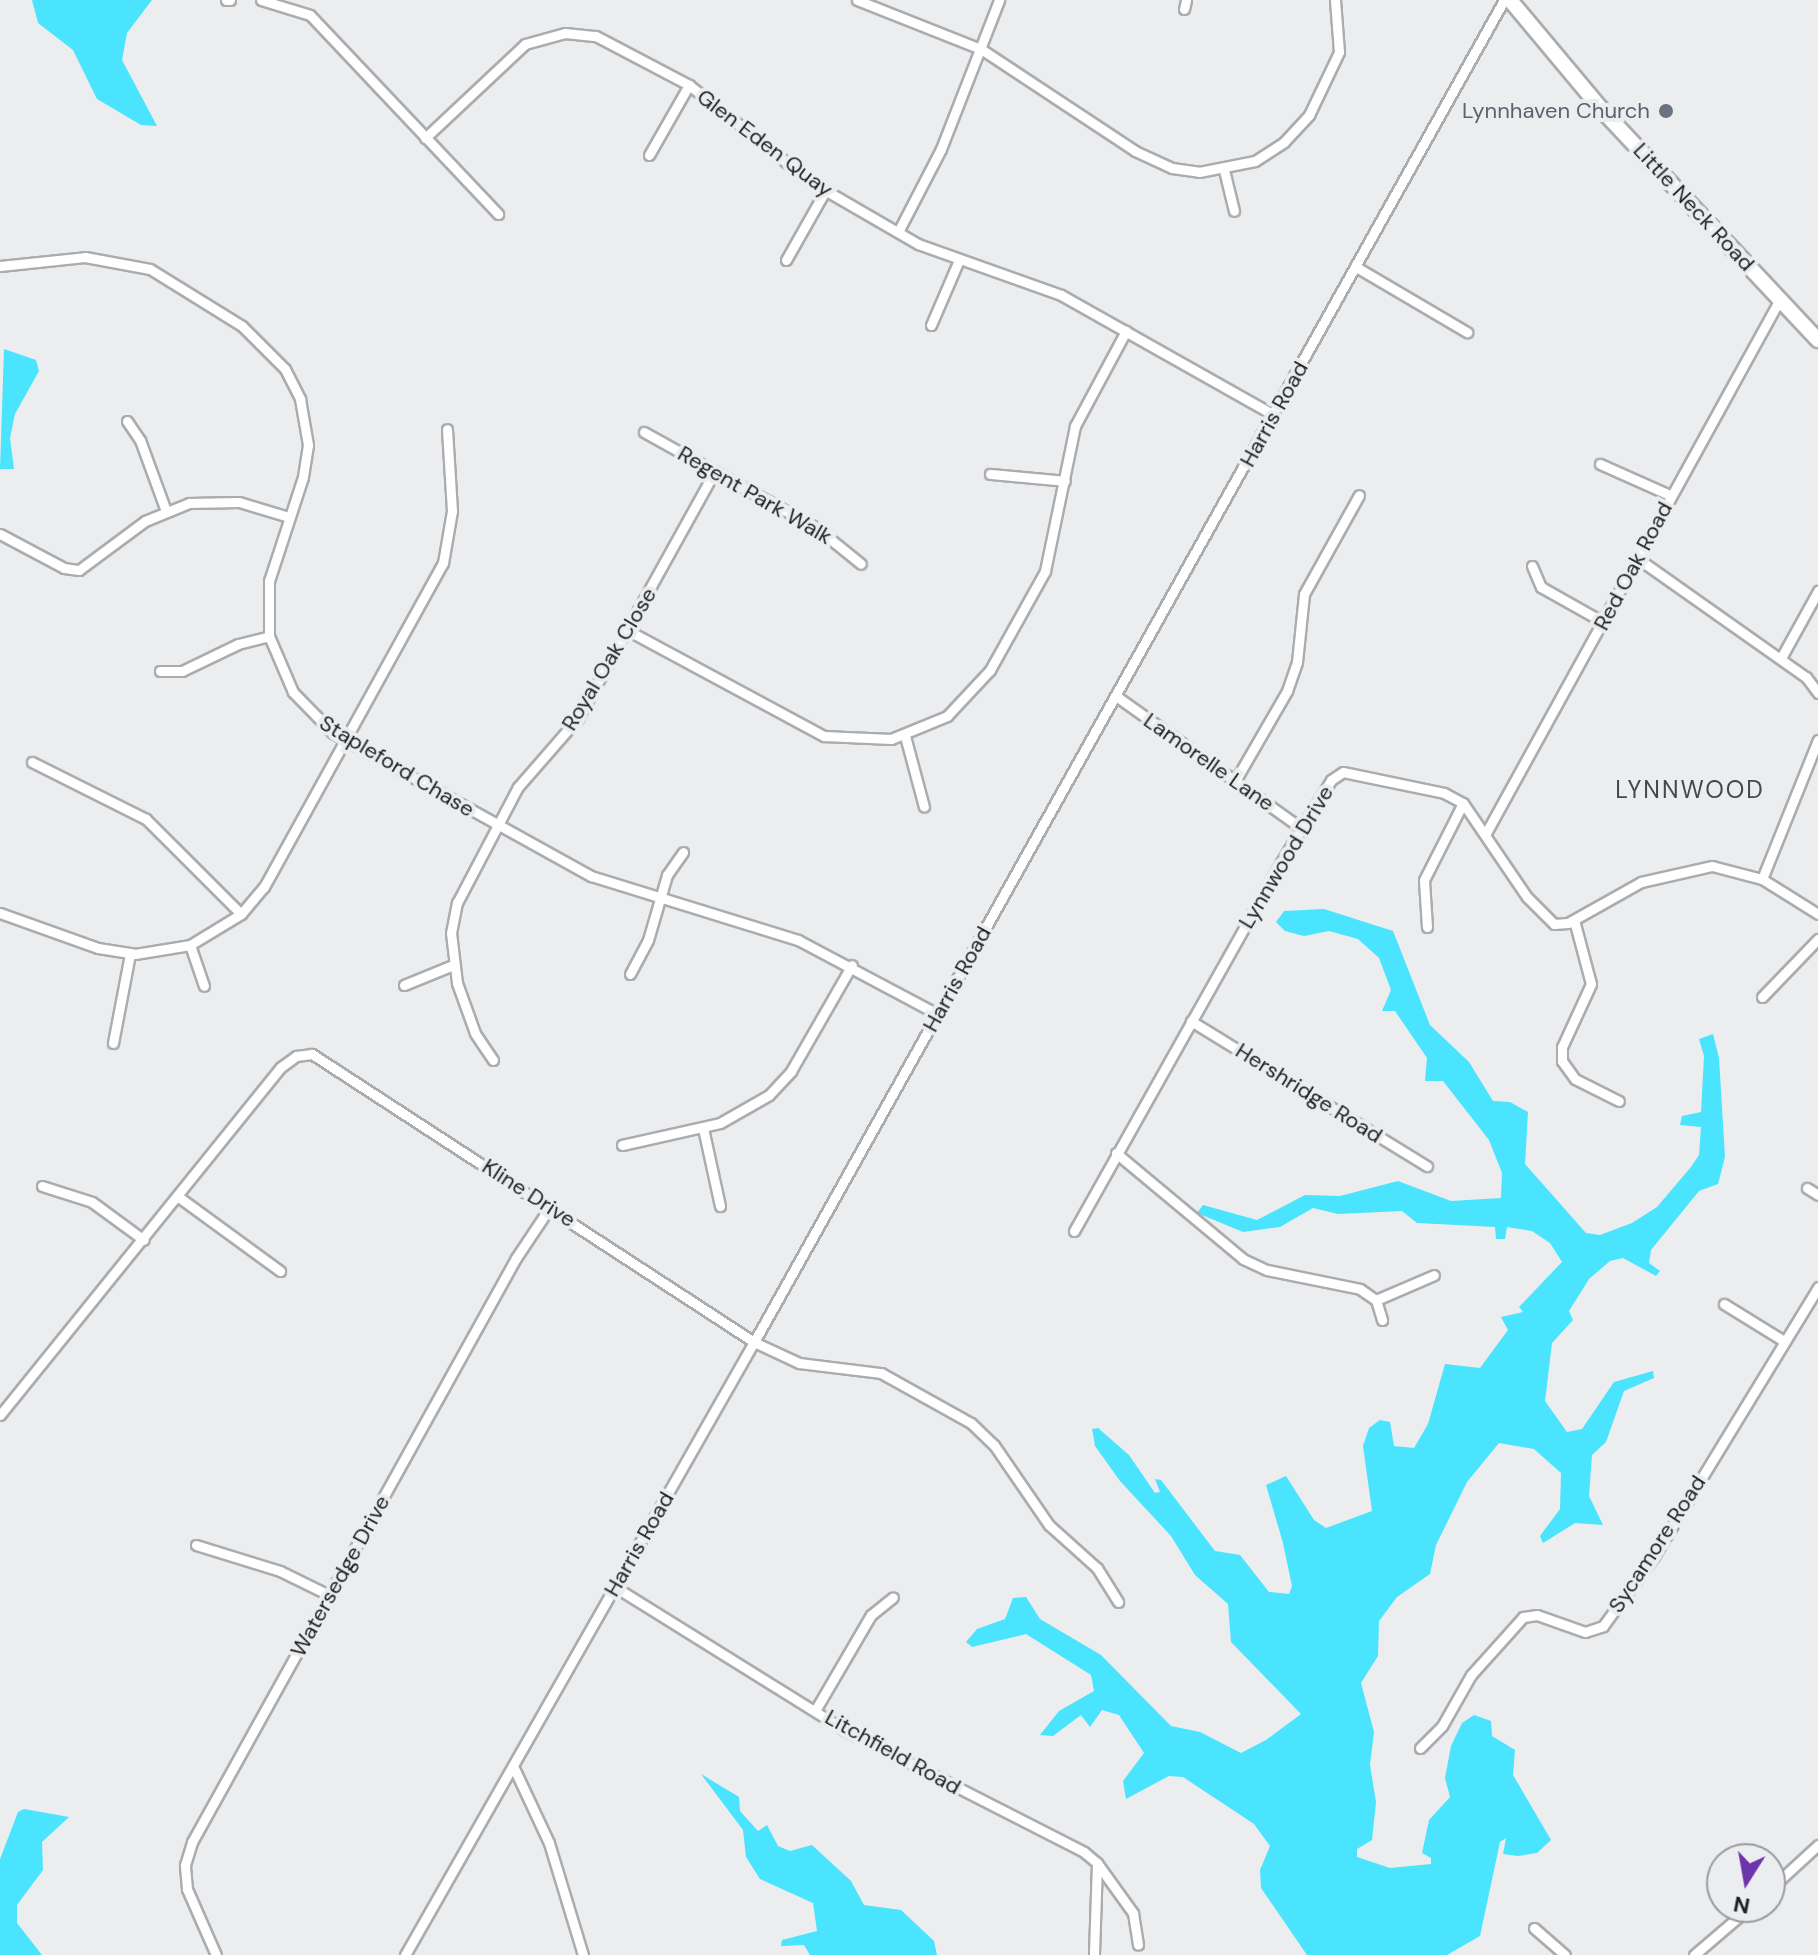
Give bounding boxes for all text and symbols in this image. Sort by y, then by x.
street label: Glen Eden Quay [692,83,838,203]
place label: Lynnhaven Church [1462,98,1650,124]
marker: Lynnhaven Church [1657,102,1675,120]
street label: Little Neck Road [1628,137,1760,277]
street label: Harris Road [1234,357,1314,471]
street label: Regent Park Walk [673,440,837,550]
street label: Red Oak Road [1588,497,1678,635]
street label: Royal Oak Close [556,583,662,735]
street label: Lamorelle Lane [1139,707,1279,817]
street label: Stapleford Chase [315,709,479,823]
district label: LYNNWOOD [1615,776,1765,804]
street label: Lynnwood Drive [1233,781,1339,933]
street label: Harris Road [917,922,997,1036]
street label: Hershridge Road [1231,1037,1387,1149]
street label: Kline Drive [477,1153,581,1233]
street label: Sycamore Road [1603,1470,1711,1618]
street label: Harris Road [598,1487,680,1601]
street label: Watersedge Drive [285,1491,395,1661]
street label: Litchfield Road [821,1704,965,1800]
north arrow [1706,1843,1786,1923]
text: N [1731,1889,1752,1921]

